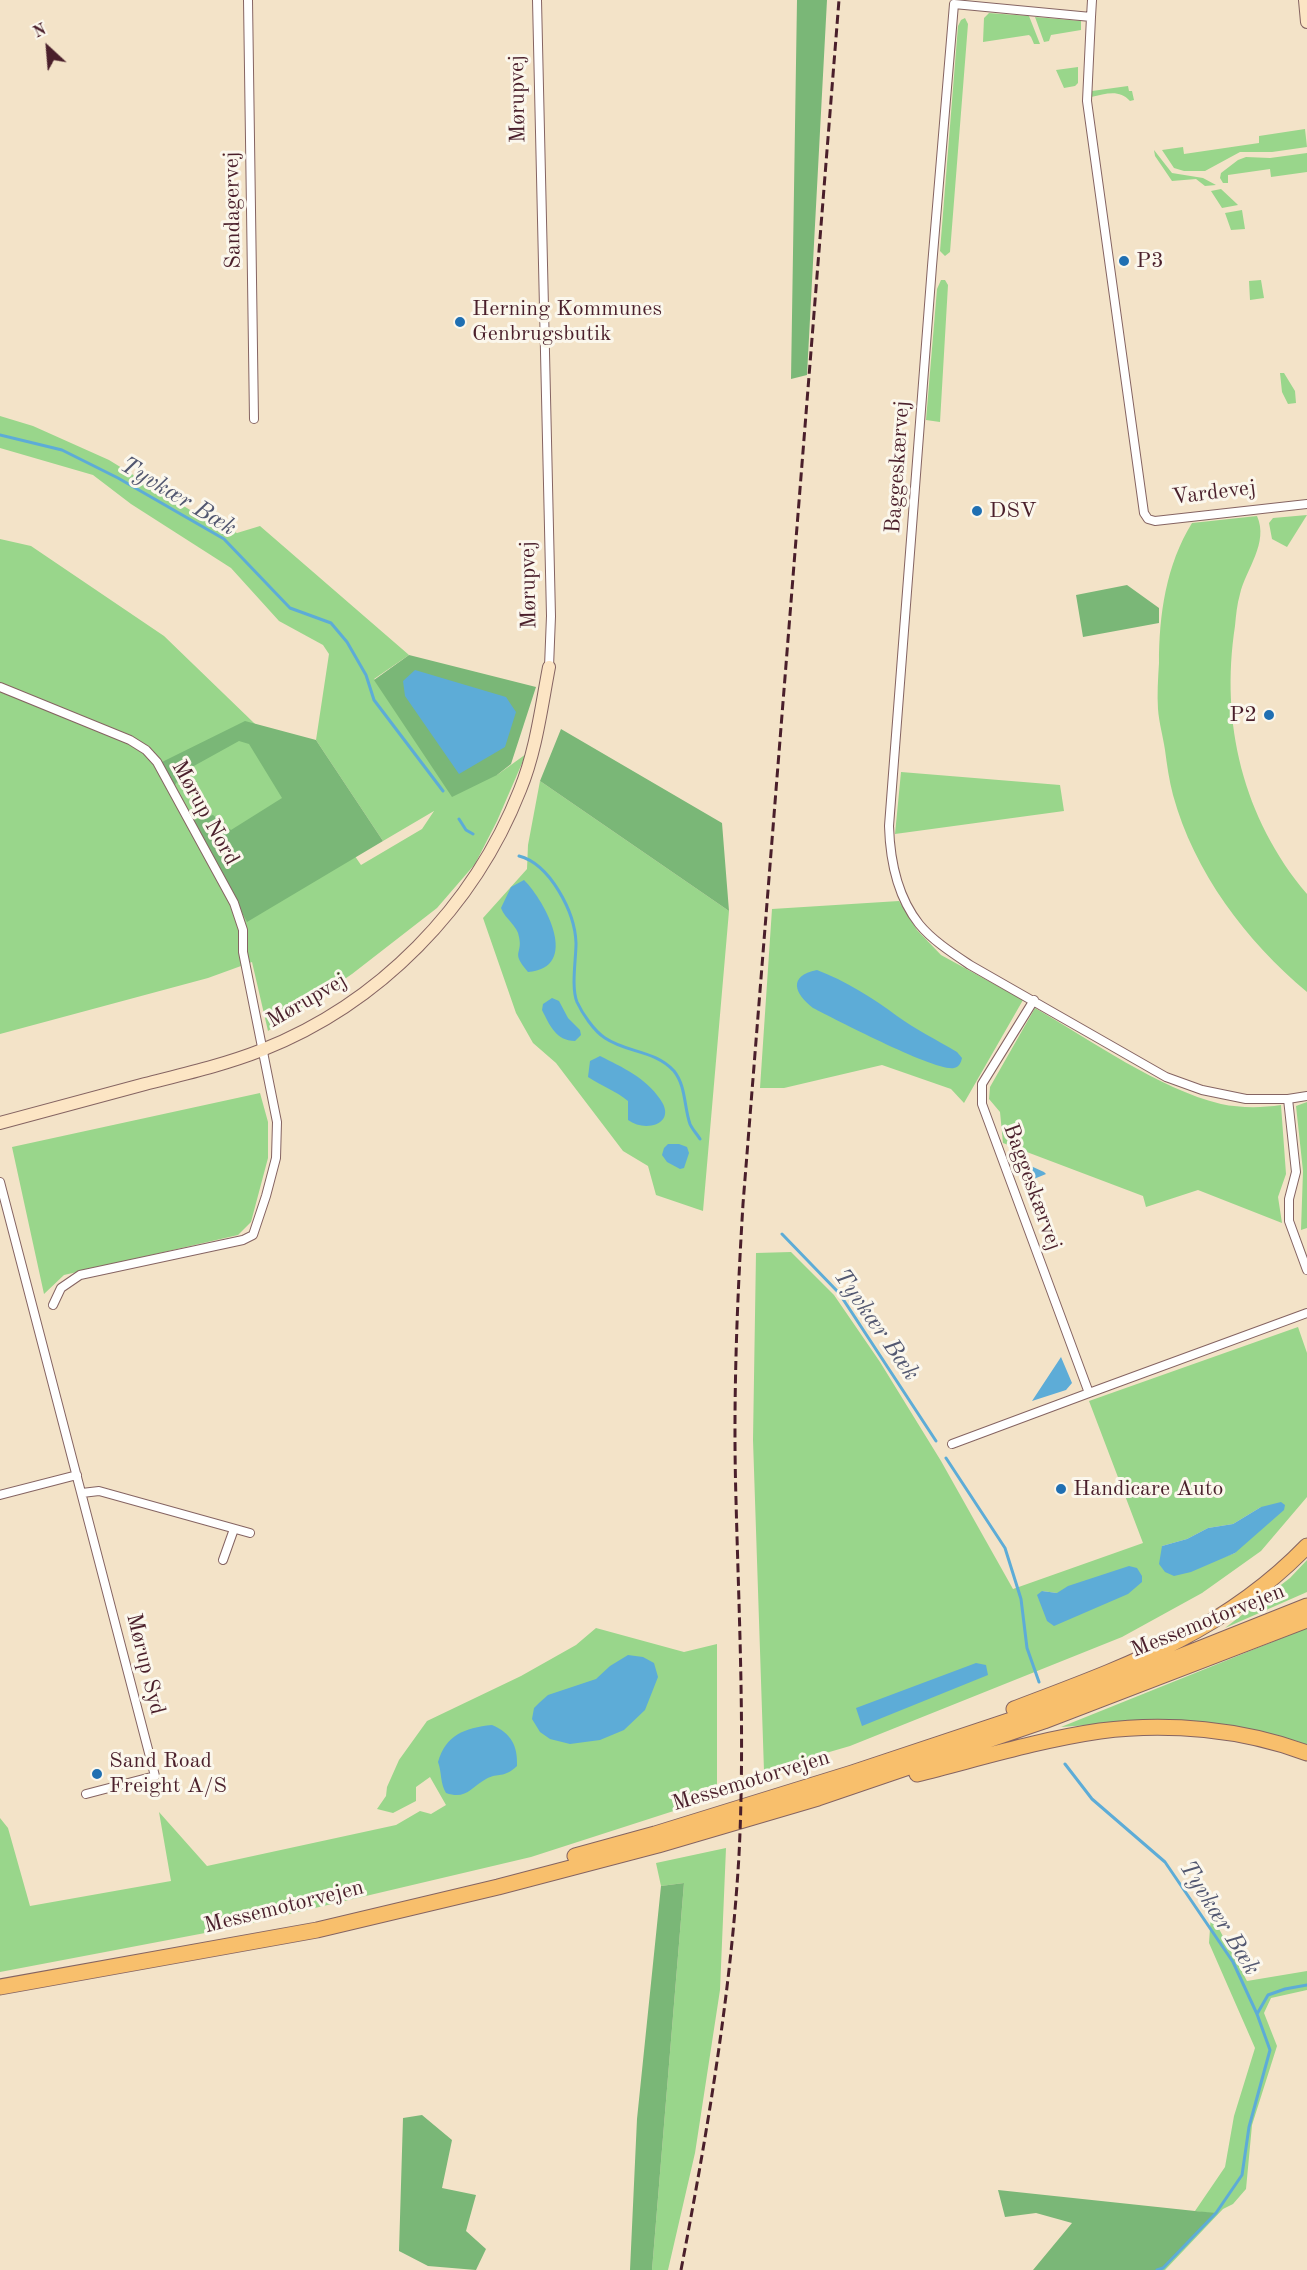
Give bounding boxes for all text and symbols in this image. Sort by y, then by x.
north arrow [18,18,78,78]
text: N [31,22,49,42]
street label: Mørupvej [504,55,532,143]
street label: Sandagervej [219,151,247,269]
place label: P3 [1136,248,1164,274]
marker: P3 [1117,254,1131,268]
place label: Herning Kommunes Genbrugsbutik [472,296,662,348]
marker: Herning Kommunes Genbrugsbutik [453,315,467,329]
street label: Baggeskærvej [880,400,916,534]
water label: Tyvkær Bæk [115,451,241,543]
street label: Vardevej [1170,475,1258,511]
place label: DSV [989,498,1037,524]
marker: DSV [970,504,984,518]
street label: Mørupvej [515,541,543,629]
place label: P2 [1229,702,1257,728]
marker: P2 [1262,708,1276,722]
street label: Mørup Nord [165,756,245,870]
street label: Mørupvej [262,967,352,1035]
street label: Baggeskærvej [997,1120,1067,1254]
water label: Tyvkær Bæk [827,1263,925,1387]
place label: Handicare Auto [1073,1476,1223,1502]
marker: Handicare Auto [1054,1482,1068,1496]
street label: Messemotorvejen [1127,1578,1289,1664]
street label: Mørup Syd [120,1611,170,1717]
street label: Messemotorvejen [669,1744,833,1818]
place label: Sand Road Freight A/S [109,1748,227,1800]
marker: Sand Road Freight A/S [90,1767,104,1781]
water label: Tyvkær Bæk [1172,1855,1266,1981]
street label: Messemotorvejen [201,1874,367,1940]

